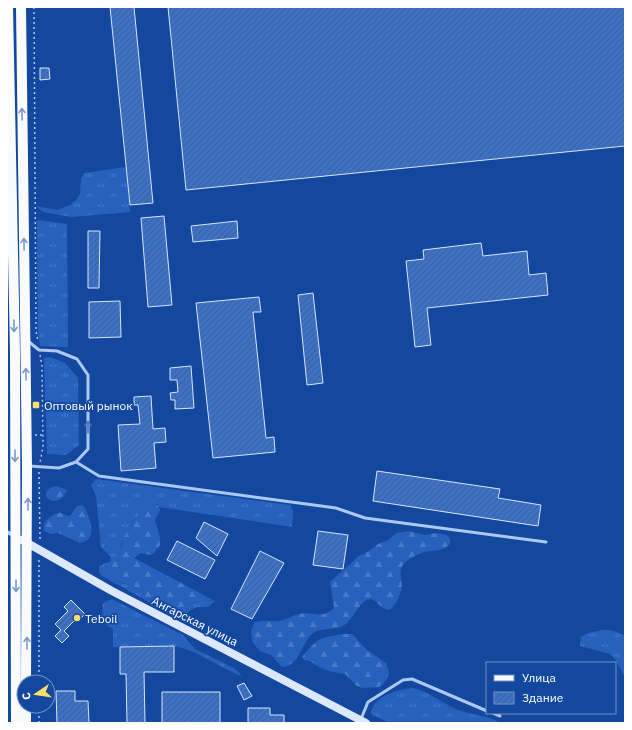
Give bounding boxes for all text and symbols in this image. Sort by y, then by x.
one-way arrow [18,108,26,121]
one-way arrow [20,238,28,251]
one-way arrow [10,319,18,332]
one-way arrow [22,368,30,381]
place label: Оптовый рынок [44,398,133,413]
marker: Оптовый рынок [31,400,41,410]
one-way arrow [84,421,92,434]
one-way arrow [11,449,18,462]
one-way arrow [24,498,32,511]
one-way arrow [12,579,20,592]
street label: Ангарская улица [149,593,241,649]
place label: Teboil [85,611,118,626]
marker: Teboil [72,613,82,623]
one-way arrow [23,637,30,650]
legend [486,662,616,714]
text: Улица [522,670,556,685]
north arrow [16,674,56,714]
text: Здание [522,690,564,705]
text: С [19,691,34,701]

